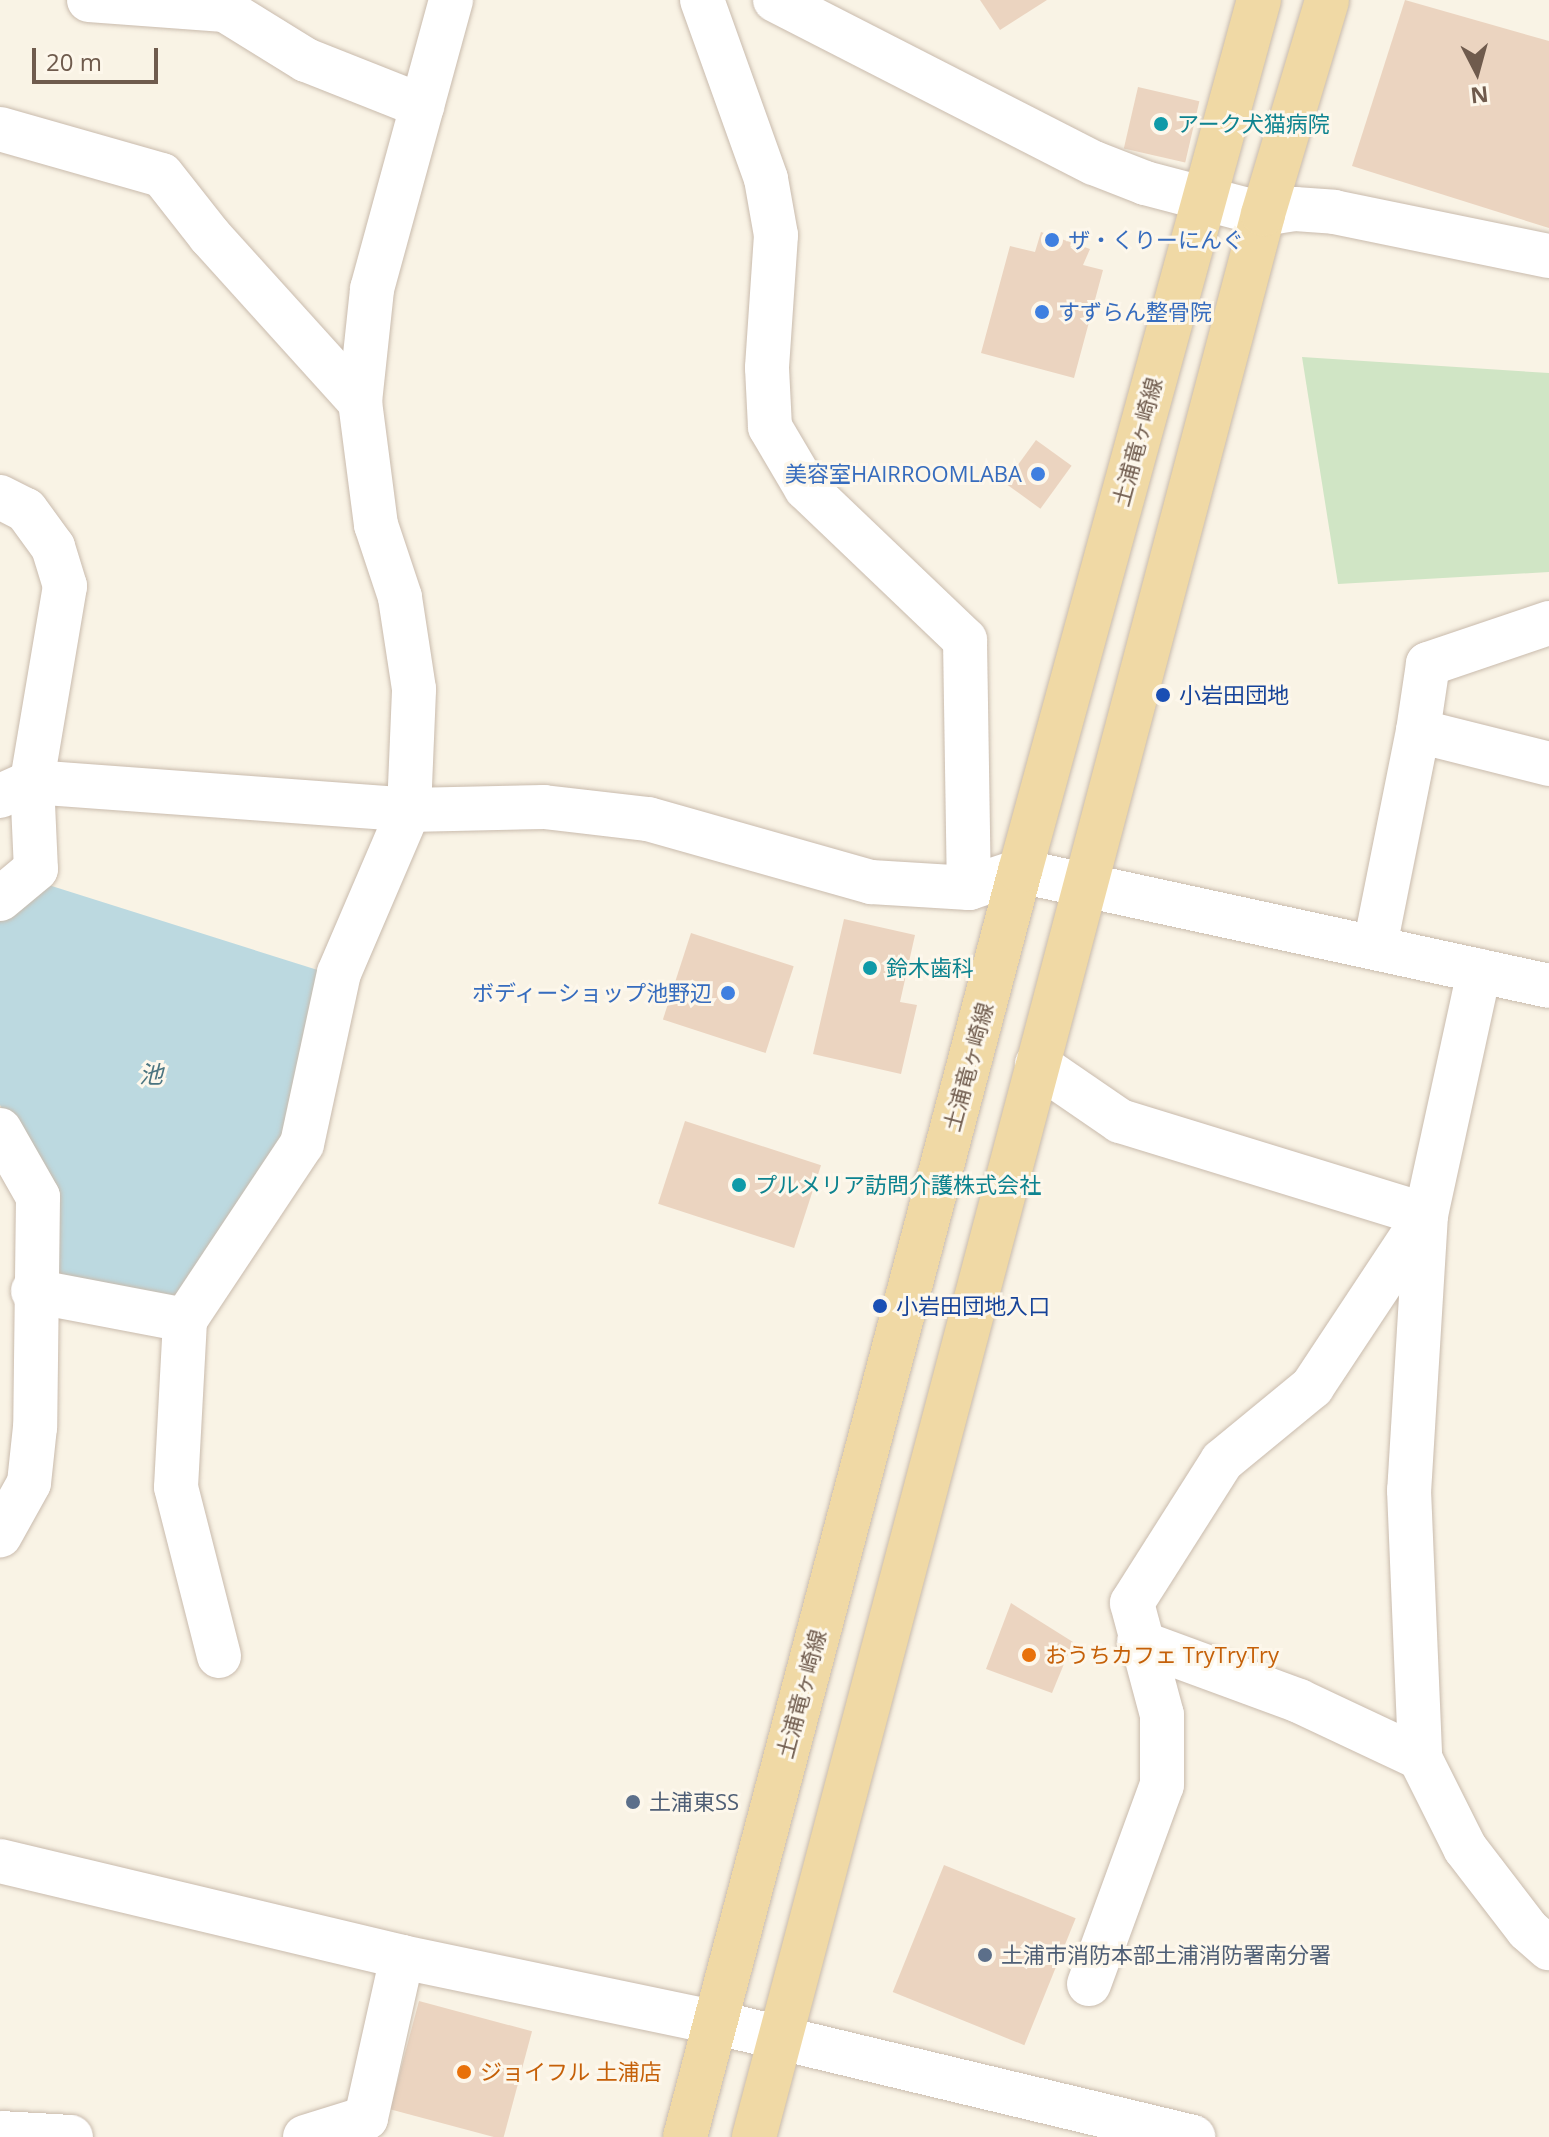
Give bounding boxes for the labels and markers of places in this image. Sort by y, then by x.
place label: アーク犬猫病院 [1177,111,1330,137]
marker: アーク犬猫病院 [1152,115,1170,133]
place label: ザ・くりーにんぐ [1068,227,1244,253]
marker: ザ・くりーにんぐ [1043,231,1061,249]
place label: すずらん整骨院 [1058,299,1212,325]
marker: すずらん整骨院 [1033,303,1051,321]
place label: 美容室HAIRROOMLABA [785,461,1022,487]
marker: 美容室HAIRROOMLABA [1029,465,1047,483]
place label: 小岩田団地 [1179,682,1289,708]
marker: 小岩田団地 [1154,686,1172,704]
place label: 鈴木歯科 [886,955,974,981]
marker: 鈴木歯科 [861,959,879,977]
place label: ボディーショップ池野辺 [470,980,712,1006]
marker: ボディーショップ池野辺 [719,984,737,1002]
place label: プルメリア訪問介護株式会社 [755,1172,1041,1198]
marker: プルメリア訪問介護株式会社 [730,1176,748,1194]
place label: 小岩田団地入口 [896,1293,1050,1319]
marker: 小岩田団地入口 [871,1297,889,1315]
place label: おうちカフェ TryTryTry [1045,1642,1279,1668]
marker: おうちカフェ TryTryTry [1020,1646,1038,1664]
place label: 土浦東SS [649,1789,739,1815]
marker: 土浦東SS [624,1793,642,1811]
place label: 土浦市消防本部土浦消防署南分署 [1001,1942,1331,1968]
marker: 土浦市消防本部土浦消防署南分署 [976,1946,994,1964]
place label: ジョイフル 土浦店 [480,2059,662,2085]
marker: ジョイフル 土浦店 [455,2063,473,2081]

